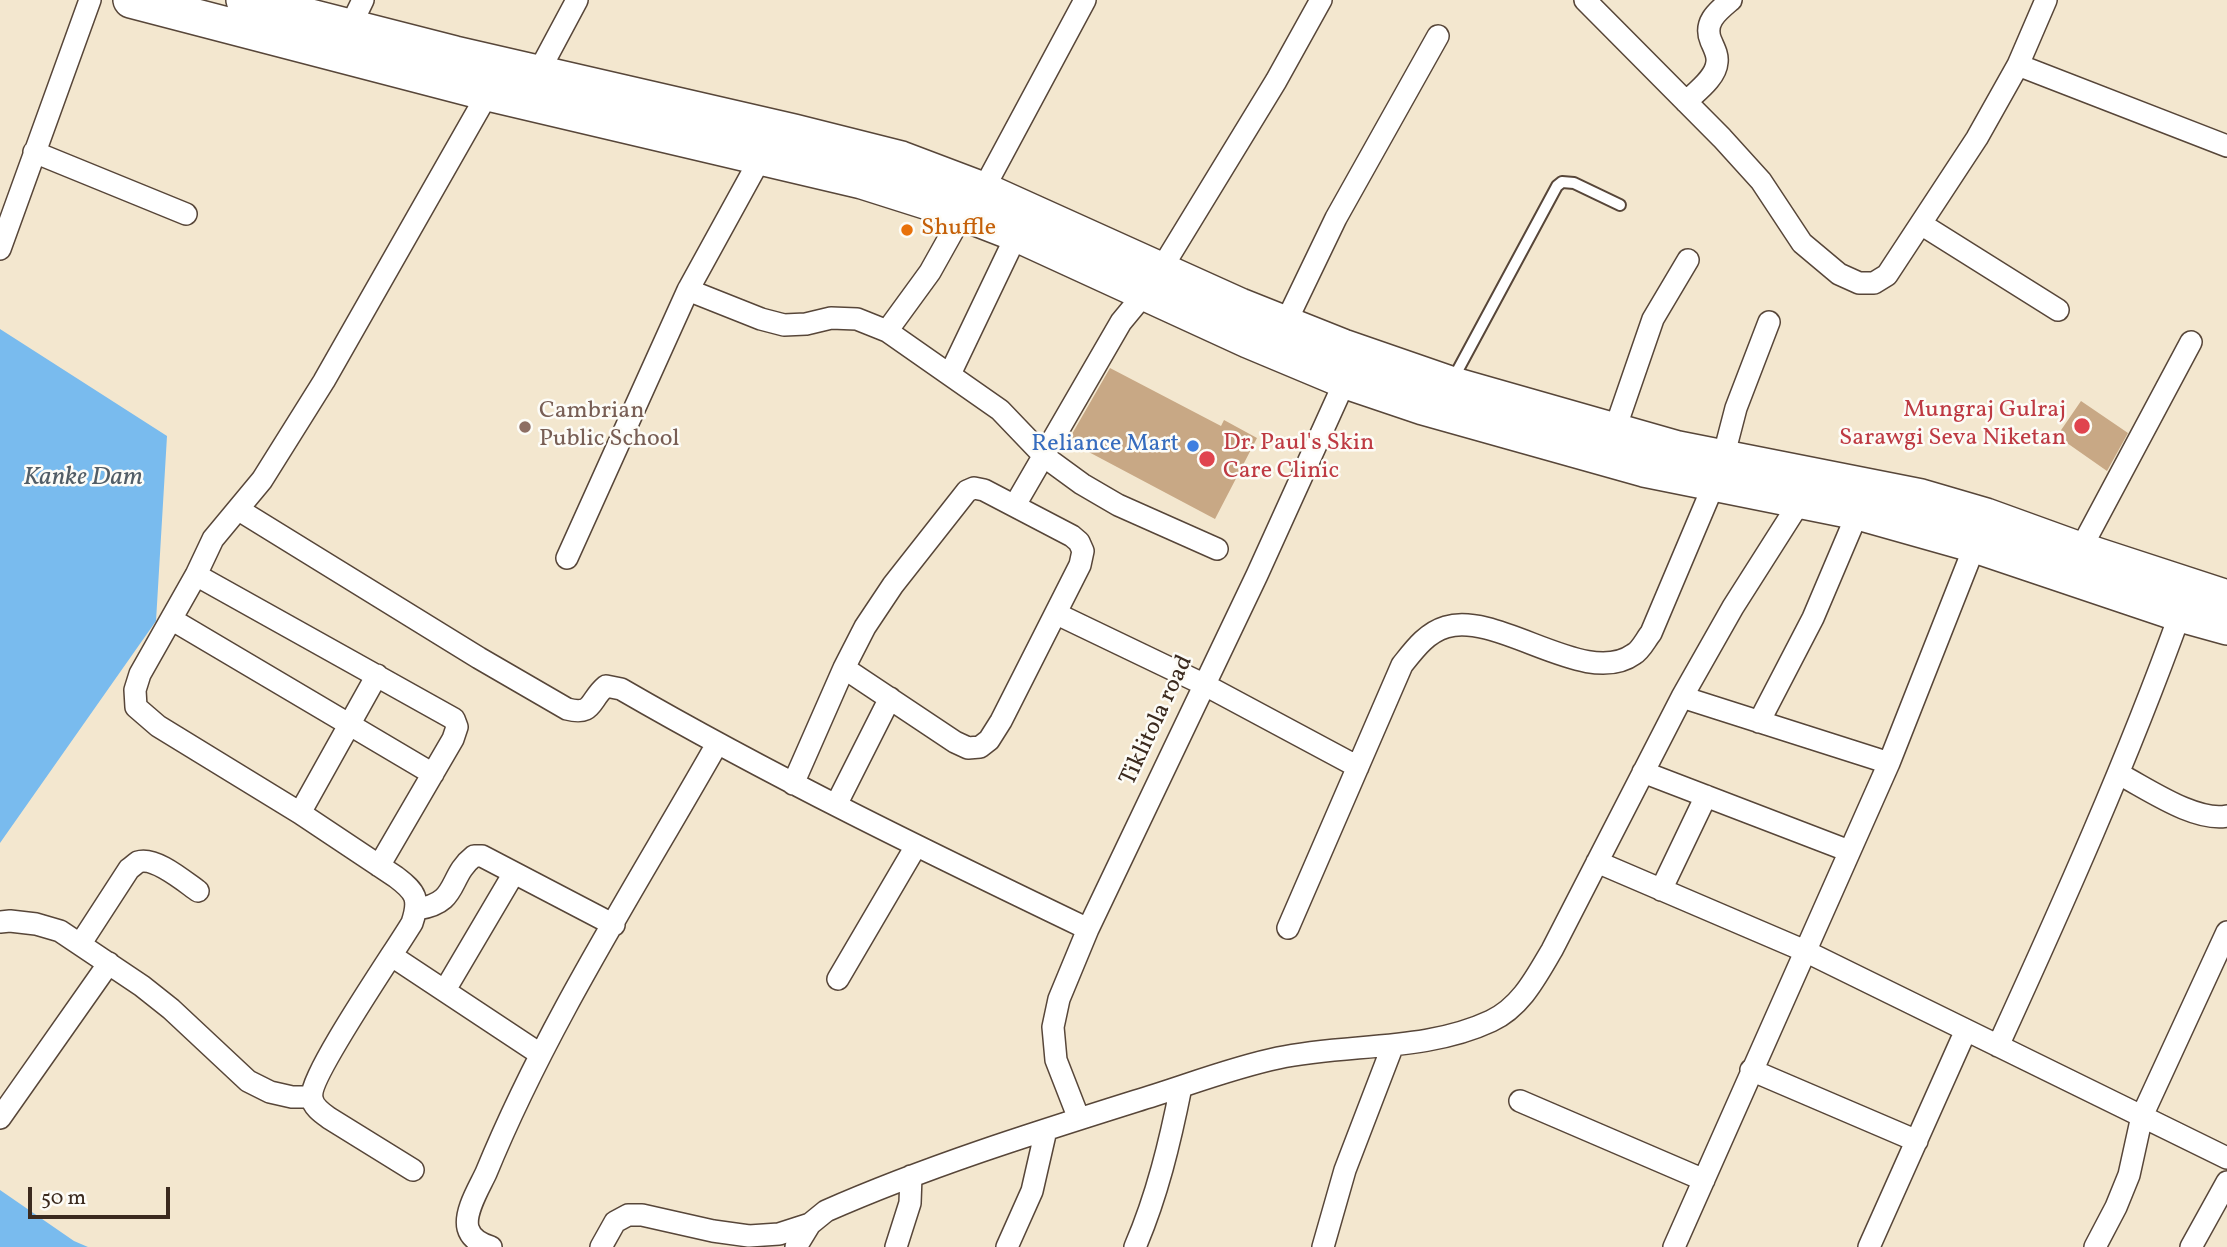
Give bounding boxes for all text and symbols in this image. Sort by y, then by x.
place label: Shuffle [921,216,996,244]
marker: Shuffle [899,222,915,238]
place label: Mungraj Gulraj Sarawgi Seva Niketan [1839,398,2066,454]
place label: Cambrian Public School [539,399,679,455]
marker: Mungraj Gulraj Sarawgi Seva Niketan [2072,416,2092,436]
marker: Cambrian Public School [517,419,533,435]
place label: Dr. Paul's Skin Care Clinic [1223,431,1374,487]
place label: Reliance Mart [1031,432,1179,460]
marker: Reliance Mart [1185,438,1201,454]
marker: Dr. Paul's Skin Care Clinic [1197,449,1217,469]
water label: Kanke Dam [23,463,143,495]
street label: Tiklitola road [1115,651,1201,791]
scale bar [32,1174,173,1218]
text: 50 m [41,1184,86,1213]

